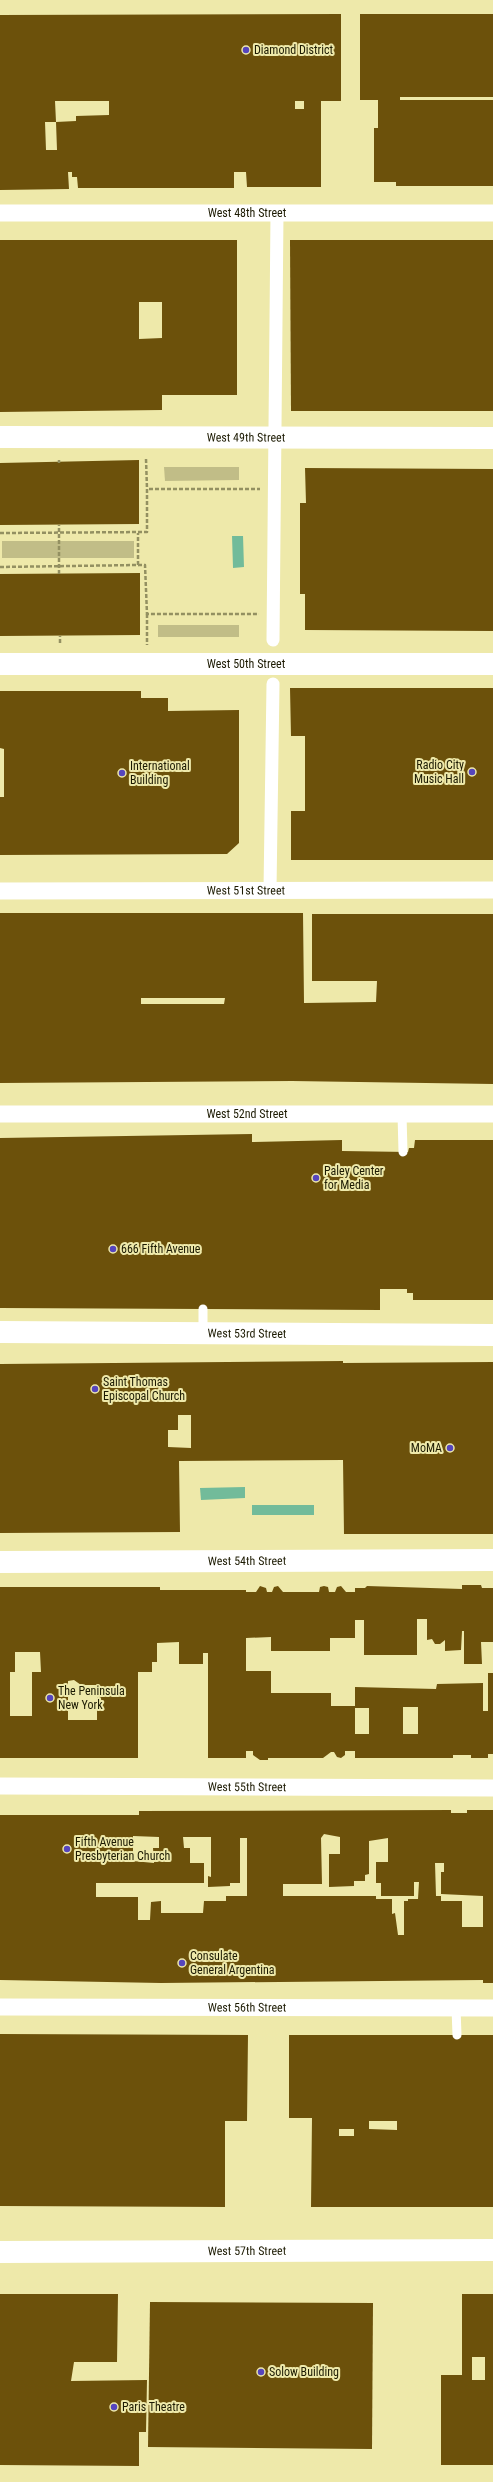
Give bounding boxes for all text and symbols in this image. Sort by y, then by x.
place label: Diamond District [254,43,334,57]
marker: Diamond District [241,45,251,55]
street label: West 48th Street [208,206,287,220]
street label: West 49th Street [207,430,286,445]
street label: West 50th Street [207,657,286,671]
place label: Radio City Music Hall [414,758,464,786]
place label: International Building [130,759,190,787]
marker: Radio City Music Hall [467,767,477,777]
marker: International Building [117,768,127,778]
street label: West 51st Street [207,883,286,898]
street label: West 52nd Street [207,1107,288,1121]
place label: Paley Center for Media [324,1164,384,1192]
marker: Paley Center for Media [311,1173,321,1183]
place label: 666 Fifth Avenue [121,1242,201,1256]
marker: 666 Fifth Avenue [108,1244,118,1254]
street label: West 53rd Street [208,1326,287,1341]
place label: Saint Thomas Episcopal Church [103,1375,185,1403]
marker: Saint Thomas Episcopal Church [90,1384,100,1394]
place label: MoMA [411,1441,442,1455]
marker: MoMA [445,1443,455,1453]
street label: West 54th Street [208,1554,287,1568]
place label: The Peninsula New York [58,1684,125,1712]
marker: The Peninsula New York [45,1693,55,1703]
street label: West 55th Street [208,1780,287,1794]
place label: Fifth Avenue Presbyterian Church [75,1835,171,1863]
marker: Fifth Avenue Presbyterian Church [62,1844,72,1854]
place label: Consulate General Argentina [190,1949,275,1977]
marker: Consulate General Argentina [177,1958,187,1968]
street label: West 56th Street [208,2000,287,2015]
street label: West 57th Street [208,2244,287,2258]
place label: Solow Building [269,2365,339,2379]
marker: Solow Building [256,2367,266,2377]
place label: Paris Theatre [122,2400,185,2414]
marker: Paris Theatre [109,2402,119,2412]

